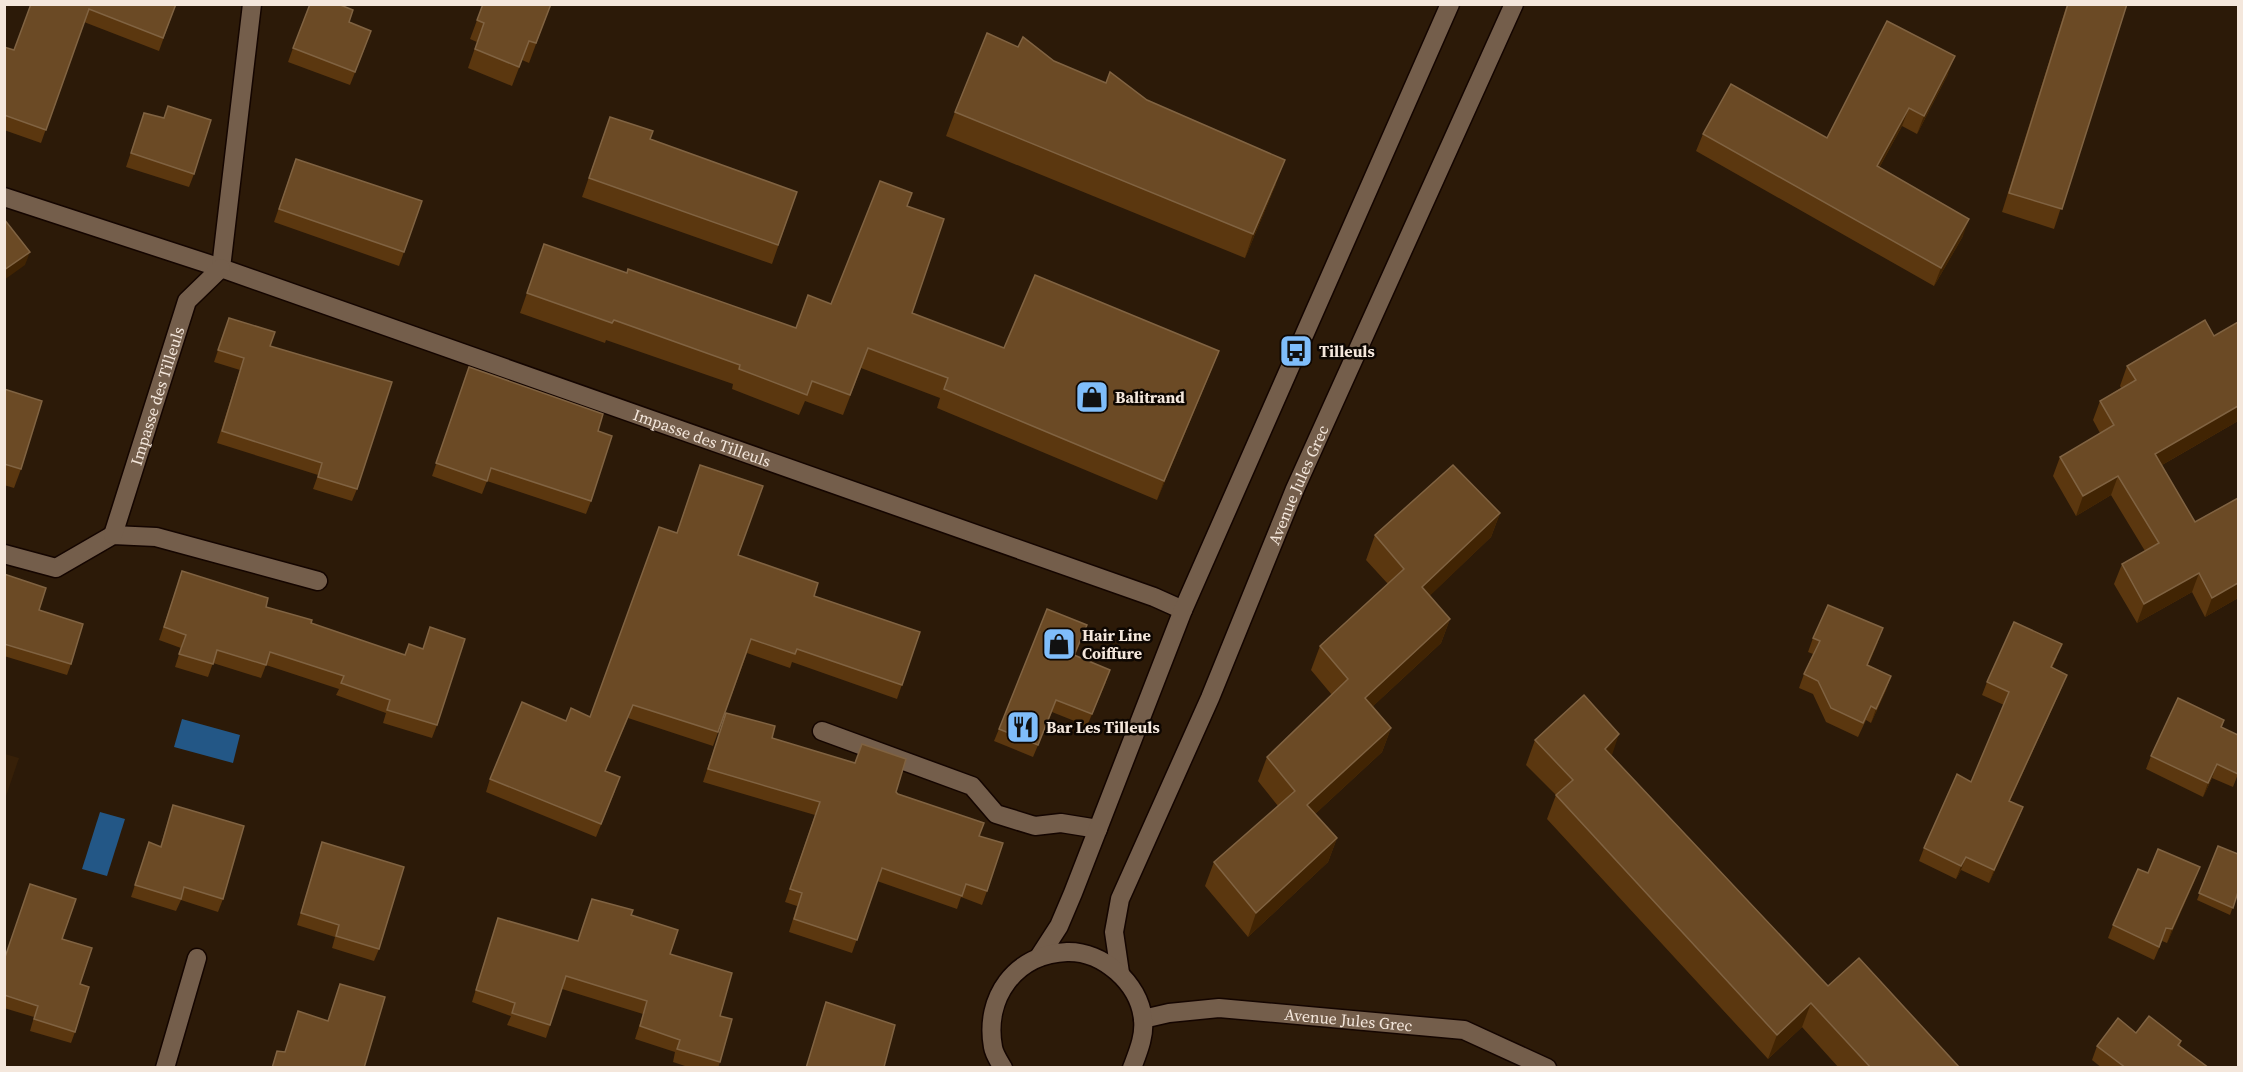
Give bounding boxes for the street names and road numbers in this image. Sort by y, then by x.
street label: Impasse des Tilleuls [125,324,189,468]
street label: Impasse des Tilleuls [630,403,774,472]
street label: Avenue Jules Grec [1263,421,1334,548]
street label: Avenue Jules Grec [1284,1003,1414,1036]

